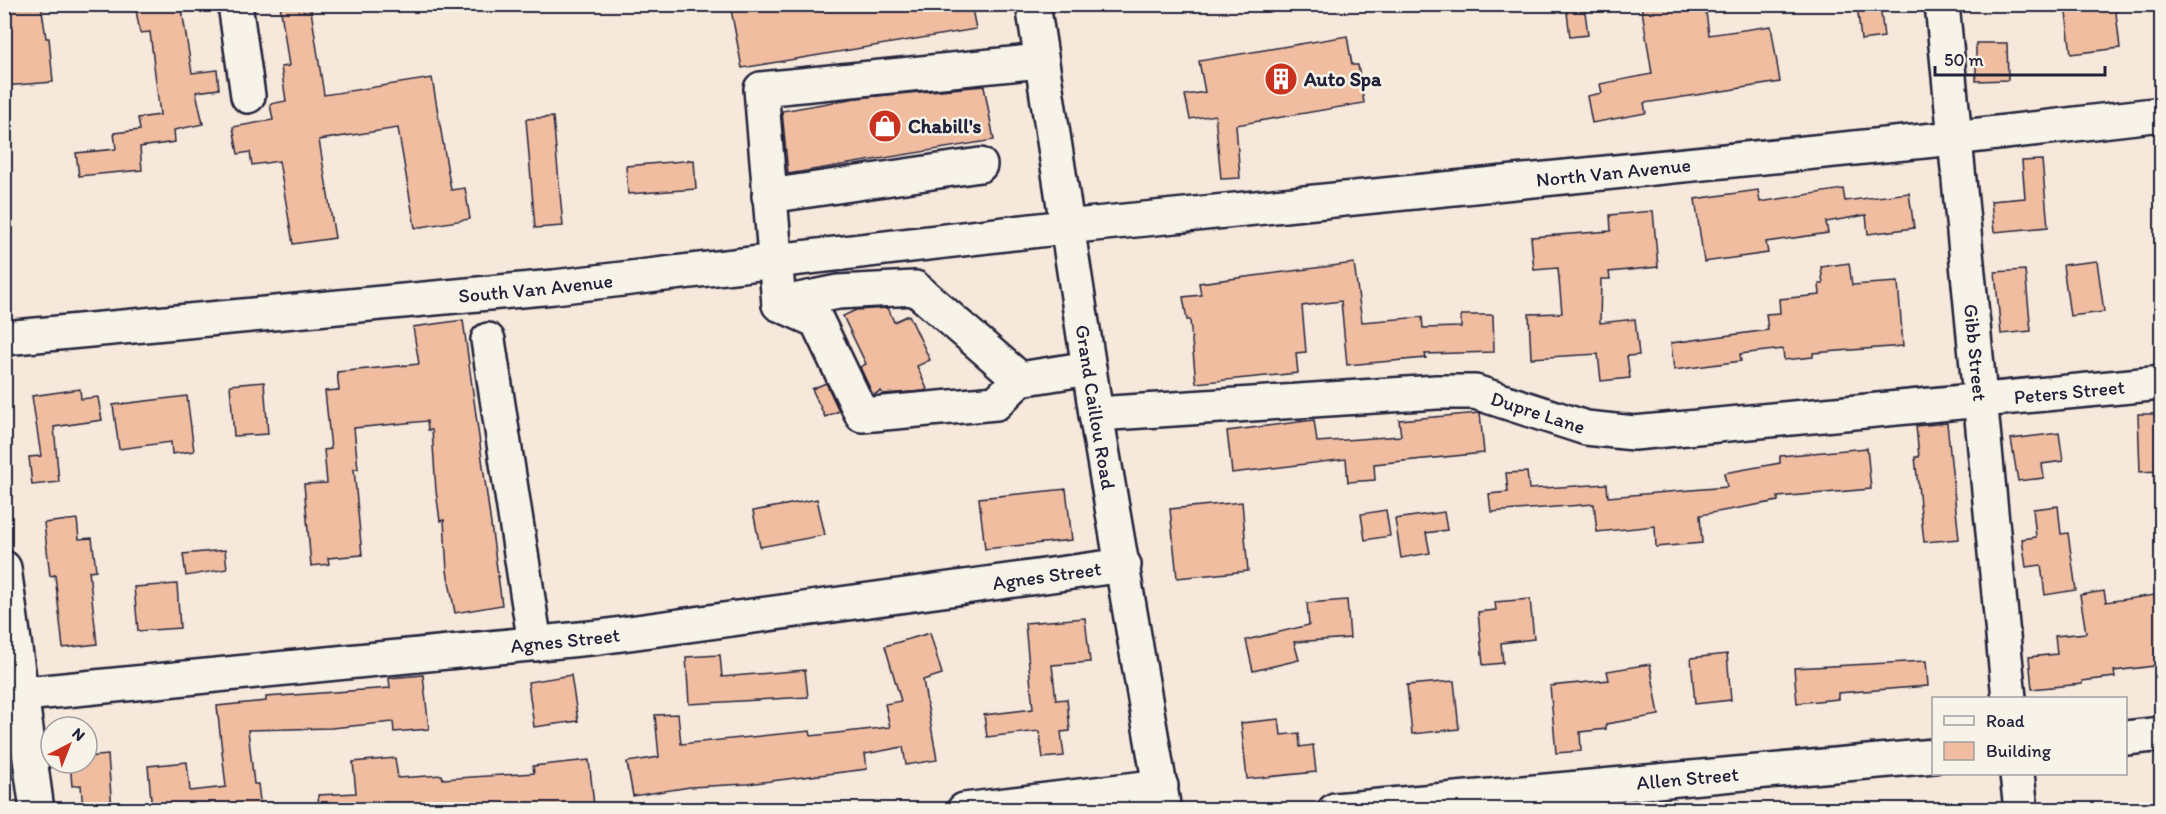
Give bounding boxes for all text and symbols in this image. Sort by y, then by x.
scale bar [1935,39,2104,77]
text: 50 m [1944,49,1984,71]
building icon: Auto Spa [1263,61,1299,97]
place label: Auto Spa [1303,67,1382,92]
shop icon: Chabill's [867,108,903,144]
place label: Chabill's [908,114,982,138]
street label: North Van Avenue [1535,152,1692,192]
street label: South Van Avenue [457,268,614,308]
street label: Gibb Street [1959,303,1992,403]
street label: Grand Caillou Road [1070,323,1121,492]
street label: Peters Street [2013,375,2126,409]
street label: Dupre Lane [1488,386,1588,439]
street label: Agnes Street [991,556,1103,595]
street label: Agnes Street [509,622,621,658]
legend [1932,697,2127,775]
text: Road [1986,710,2025,732]
north arrow [39,715,99,775]
text: N [68,724,89,745]
text: Building [1986,740,2052,762]
street label: Allen Street [1635,762,1740,795]

